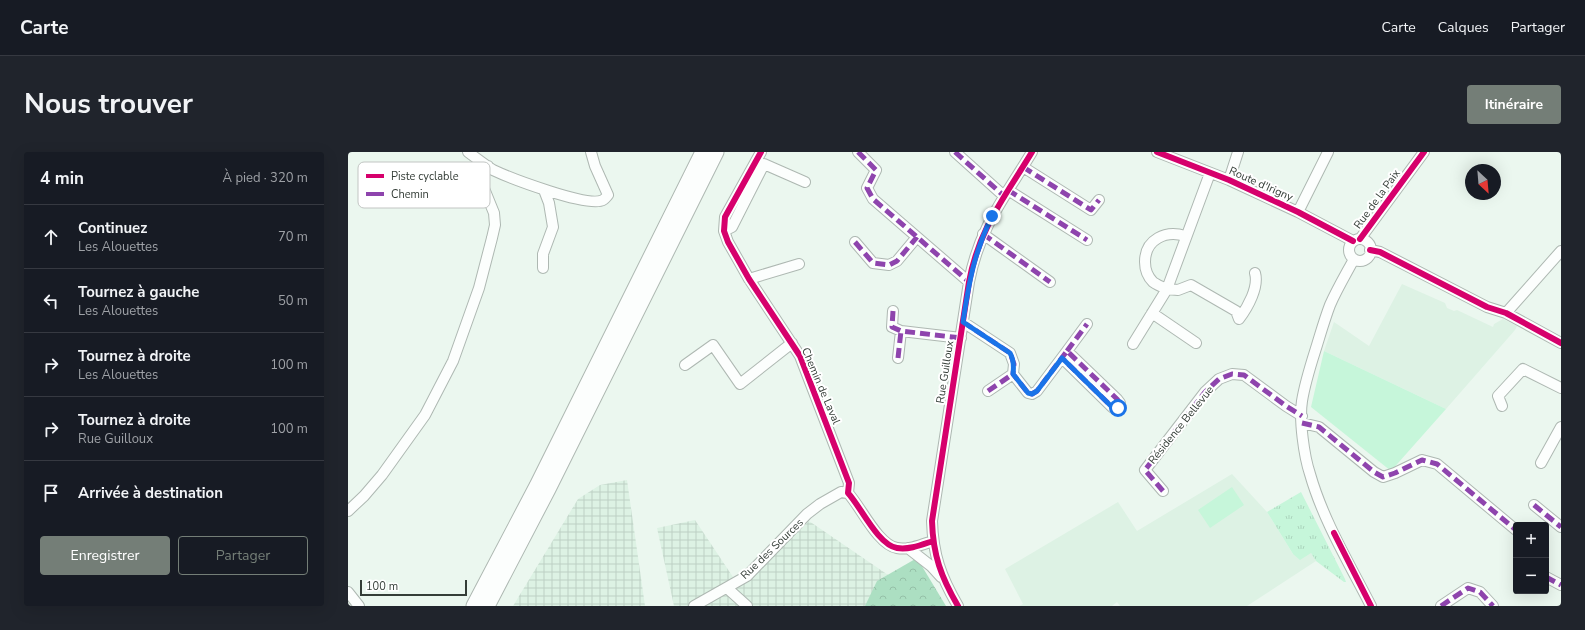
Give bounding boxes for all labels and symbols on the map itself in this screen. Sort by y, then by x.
legend [358,162,490,208]
street label: Route d'Irigny [1227,163,1296,205]
north arrow [1465,164,1501,200]
street label: Rue de la Paix [1350,166,1404,232]
text: Piste cyclable [391,169,459,184]
text: Chemin [391,187,429,202]
route end [983,207,1001,225]
street label: Rue Guilloux [933,339,957,405]
street label: Chemin de Laval [798,345,844,427]
street label: Résidence Bellevue [1145,383,1217,467]
route start [1109,399,1127,417]
street label: Rue des Sources [737,515,807,583]
scale bar [360,578,467,597]

